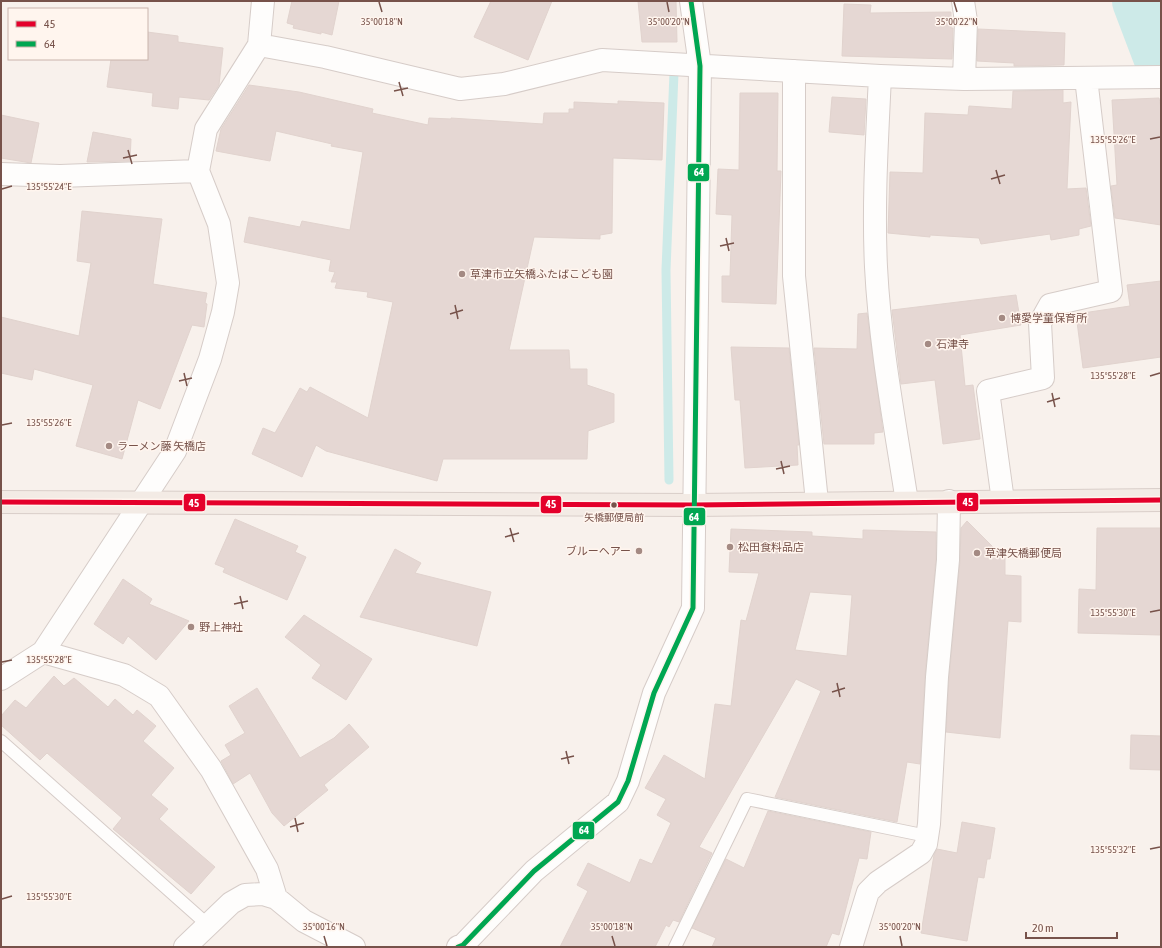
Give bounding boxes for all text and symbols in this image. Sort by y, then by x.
legend [8,8,148,60]
text: 35°00'18"N [361,16,403,27]
text: 35°00'20"N [648,16,690,27]
text: 35°00'22"N [936,16,978,27]
text: 45 [44,17,55,31]
text: 64 [44,37,56,51]
text: 135°55'26"E [1091,134,1136,145]
line badge: 64 [687,163,710,182]
text: 64 [694,166,704,178]
text: 135°55'24"E [27,181,72,192]
place label: 草津市立矢橋ふたばこども園 [470,268,613,280]
marker: 草津市立矢橋ふたばこども園 [457,269,467,279]
place label: 博愛学童保育所 [1010,312,1088,324]
marker: 博愛学童保育所 [997,313,1007,323]
place label: 石津寺 [936,338,969,350]
marker: 石津寺 [923,339,933,349]
text: 135°55'28"E [1091,370,1136,381]
text: 135°55'26"E [27,417,72,428]
place label: ラーメン藤 矢橋店 [117,440,206,452]
marker: ラーメン藤 矢橋店 [104,441,114,451]
line badge: 45 [956,492,979,512]
line badge: 45 [183,493,206,512]
line badge: 45 [540,495,562,514]
text: 45 [962,496,973,508]
text: 45 [188,497,199,509]
text: 45 [545,498,556,510]
marker: 矢橋郵便局前 [609,500,619,510]
line badge: 64 [683,507,706,526]
text: 64 [689,511,699,523]
place label: 矢橋郵便局前 [584,512,644,523]
place label: 松田食料品店 [738,541,804,553]
marker: 松田食料品店 [725,542,735,552]
place label: ブルーヘアー [566,545,631,557]
marker: ブルーヘアー [634,546,644,556]
place label: 草津矢橋郵便局 [985,547,1062,559]
marker: 草津矢橋郵便局 [972,548,982,558]
text: 135°55'30"E [1091,607,1136,618]
place label: 野上神社 [199,621,243,633]
marker: 野上神社 [186,622,196,632]
text: 135°55'28"E [27,654,72,665]
line badge: 64 [572,821,595,840]
text: 64 [579,824,589,836]
text: 135°55'32"E [1091,844,1136,855]
text: 135°55'30"E [27,891,72,902]
scale bar [1026,914,1117,940]
text: 35°00'16"N [303,921,345,932]
text: 35°00'18"N [591,921,633,932]
text: 35°00'20"N [879,921,921,932]
text: 20 m [1032,921,1054,935]

